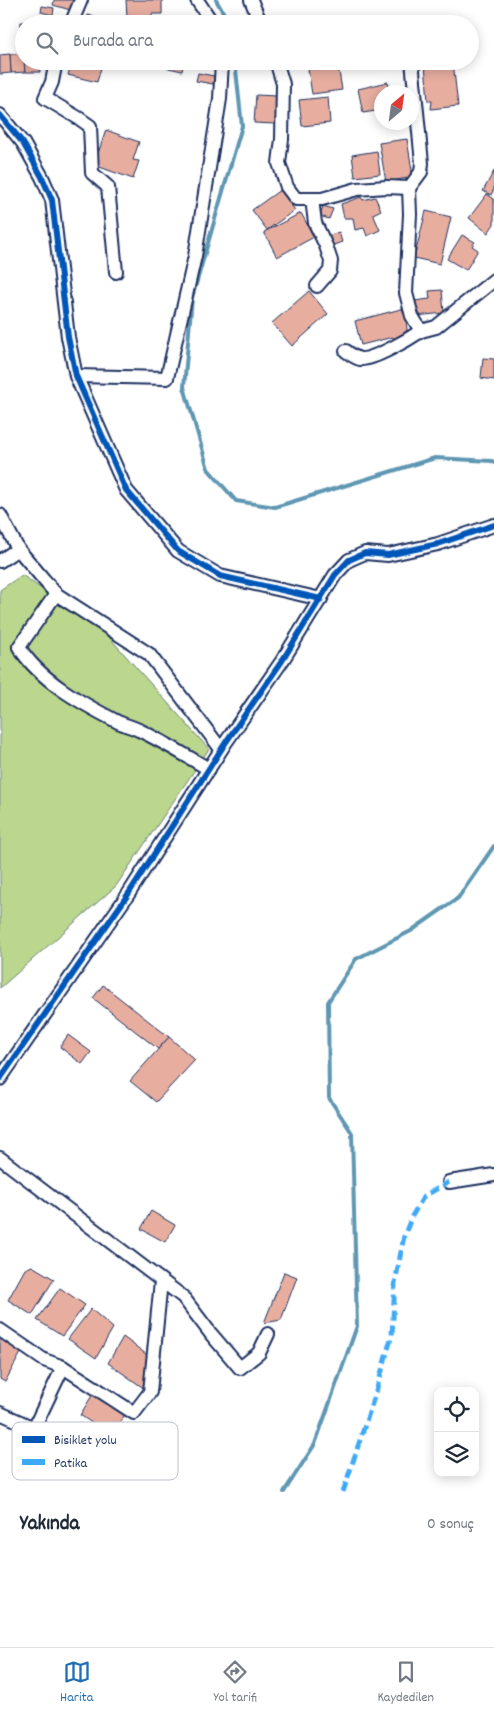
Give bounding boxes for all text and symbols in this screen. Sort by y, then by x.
search box [15,15,479,70]
icon: search [33,29,61,57]
text: Burada ara [73,29,153,56]
north arrow [374,85,419,130]
map controls [434,1387,479,1477]
button: locate [434,1387,479,1432]
legend [12,1422,178,1480]
text: Bisiklet yolu [54,1431,117,1451]
button: layers [434,1432,479,1477]
text: Patika [54,1454,87,1474]
text: Yakında [20,1510,79,1540]
text: 0 sonuç [427,1513,474,1536]
tab: Harita [60,1658,93,1708]
tab: Yol tarifi [213,1658,257,1708]
tab: Kaydedilen [377,1658,434,1708]

